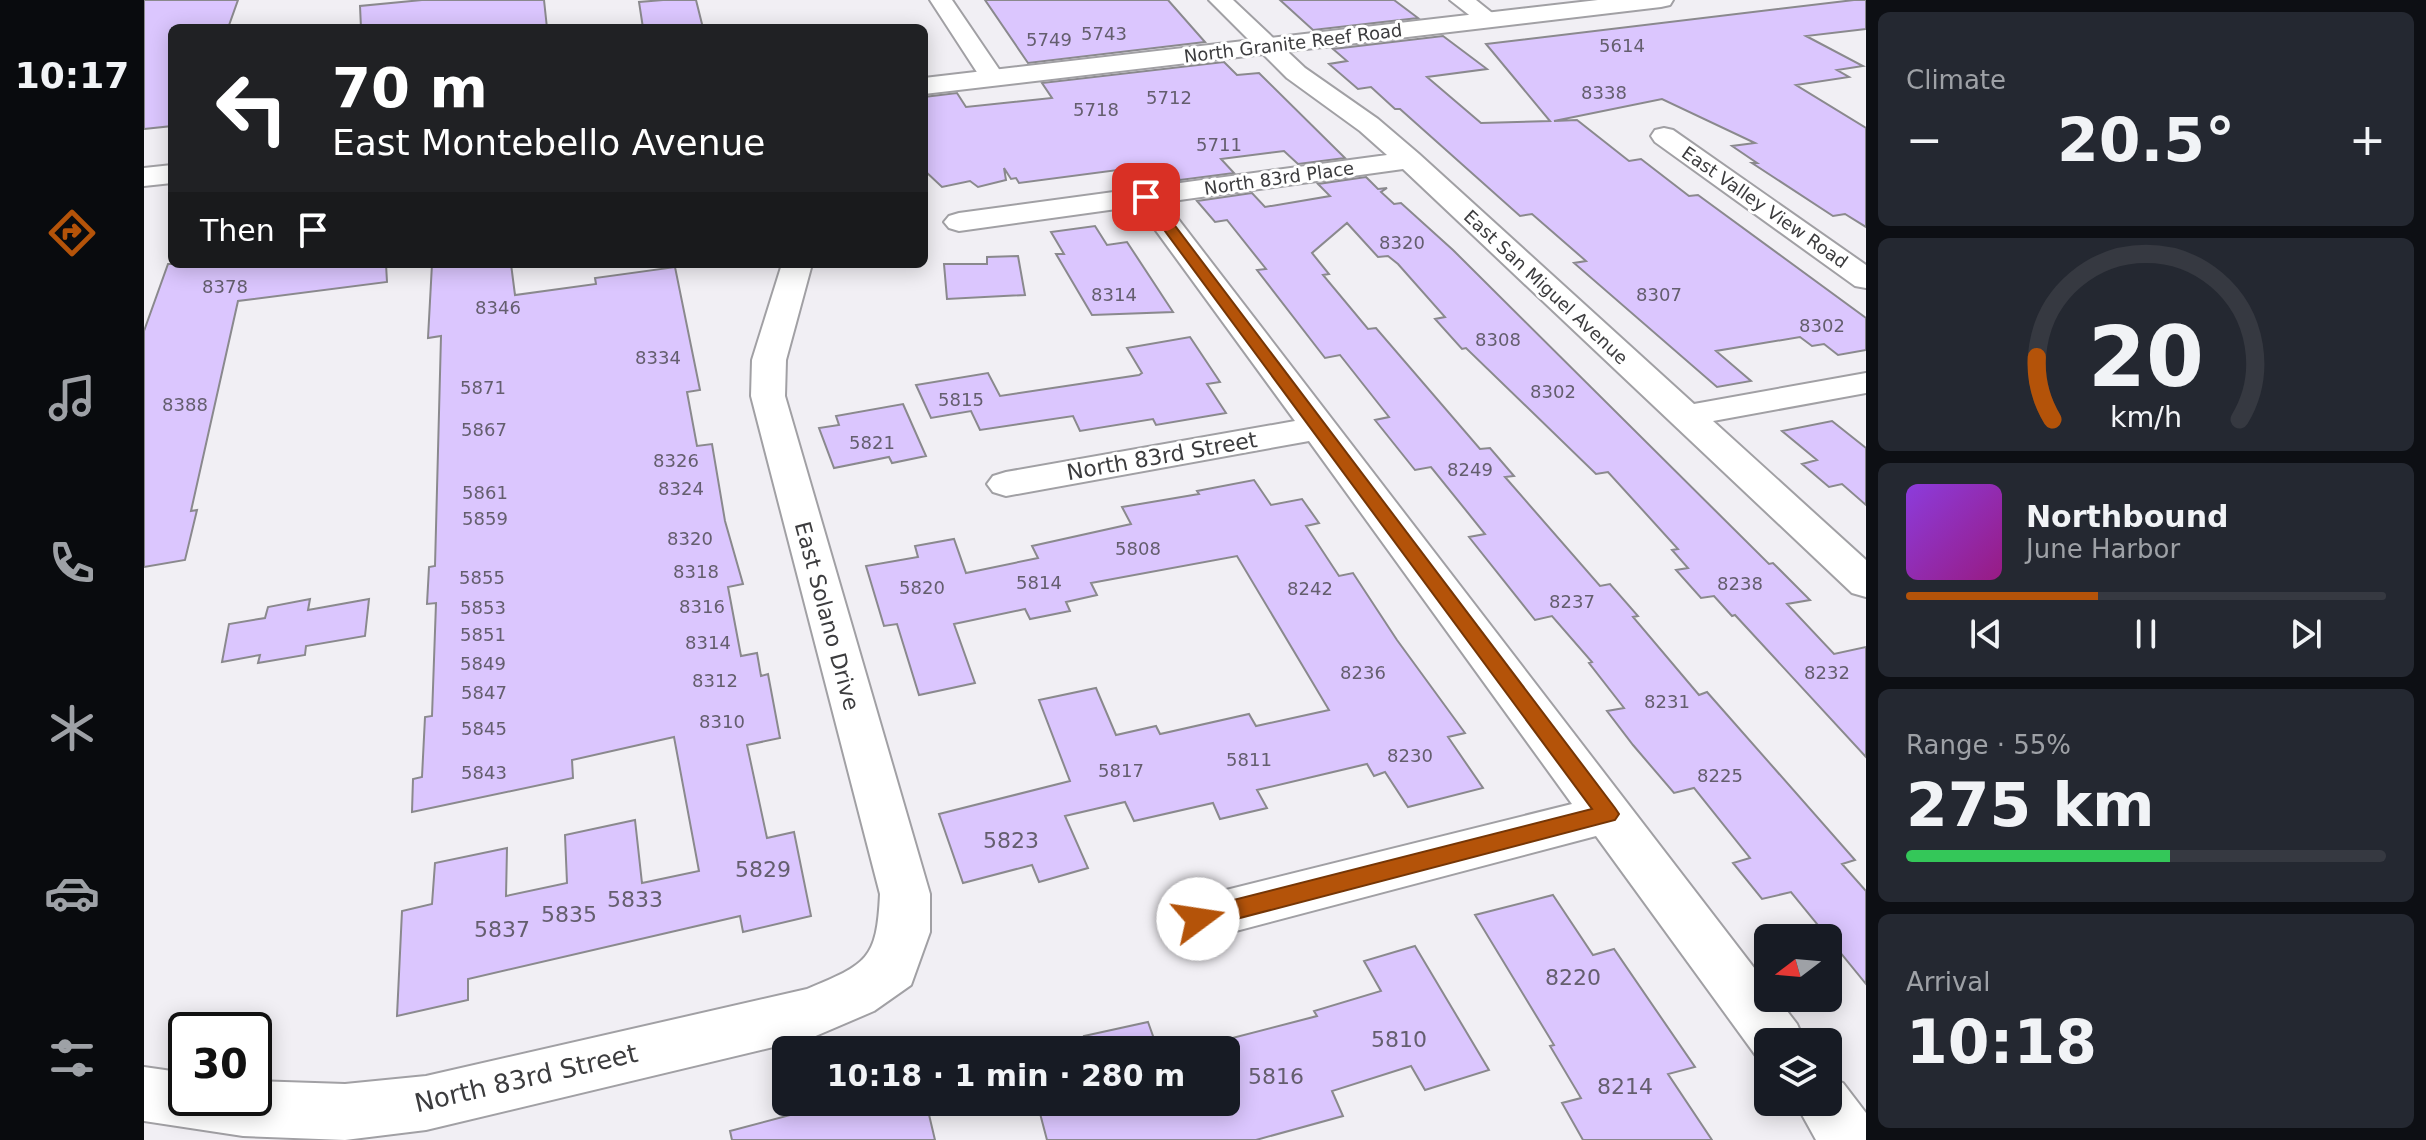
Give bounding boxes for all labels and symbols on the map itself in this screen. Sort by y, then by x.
street label: North Granite Reef Road [1183,19,1403,67]
house number: 5743 [1081,23,1127,44]
house number: 5749 [1026,29,1072,50]
house number: 5614 [1599,35,1645,56]
house number: 8338 [1581,82,1627,103]
house number: 5712 [1146,87,1192,108]
house number: 5718 [1073,99,1119,120]
house number: 5711 [1196,134,1242,155]
street label: East Valley View Road [1678,142,1852,272]
street label: North 83rd Place [1203,157,1355,199]
pin [1112,163,1180,231]
street label: East San Miguel Avenue [1460,206,1632,368]
house number: 8320 [1379,232,1425,253]
house number: 8378 [202,276,248,297]
house number: 8314 [1091,284,1137,305]
house number: 8307 [1636,284,1682,305]
house number: 8346 [475,297,521,318]
house number: 8302 [1799,315,1845,336]
house number: 8308 [1475,329,1521,350]
house number: 8334 [635,347,681,368]
house number: 5871 [460,377,506,398]
house number: 8302 [1530,381,1576,402]
house number: 5815 [938,389,984,410]
house number: 8388 [162,394,208,415]
house number: 5867 [461,419,507,440]
street label: North 83rd Street [1065,427,1260,485]
house number: 5821 [849,432,895,453]
house number: 8326 [653,450,699,471]
house number: 8249 [1447,459,1493,480]
house number: 8324 [658,478,704,499]
house number: 5861 [462,482,508,503]
house number: 5859 [462,508,508,529]
street label: East Solano Drive [790,519,864,713]
house number: 8320 [667,528,713,549]
house number: 5808 [1115,538,1161,559]
house number: 8318 [673,561,719,582]
house number: 5855 [459,567,505,588]
house number: 5814 [1016,572,1062,593]
house number: 8238 [1717,573,1763,594]
house number: 5820 [899,577,945,598]
house number: 8242 [1287,578,1333,599]
house number: 8237 [1549,591,1595,612]
house number: 8316 [679,596,725,617]
house number: 5853 [460,597,506,618]
house number: 5851 [460,624,506,645]
house number: 8314 [685,632,731,653]
house number: 5849 [460,653,506,674]
house number: 8236 [1340,662,1386,683]
house number: 8232 [1804,662,1850,683]
house number: 8312 [692,670,738,691]
house number: 5847 [461,682,507,703]
house number: 8231 [1644,691,1690,712]
house number: 8310 [699,711,745,732]
house number: 5845 [461,718,507,739]
house number: 8230 [1387,745,1433,766]
house number: 5811 [1226,749,1272,770]
house number: 5817 [1098,760,1144,781]
house number: 5843 [461,762,507,783]
house number: 8225 [1697,765,1743,786]
house number: 5823 [983,828,1039,853]
house number: 5829 [735,857,791,882]
position arrow [1156,877,1240,961]
house number: 5833 [607,887,663,912]
house number: 5835 [541,902,597,927]
house number: 5837 [474,917,530,942]
north arrow [1754,924,1842,1012]
house number: 8220 [1545,965,1601,990]
speed limit sign: 30 [168,1012,272,1116]
house number: 5810 [1371,1027,1427,1052]
street label: North 83rd Street [412,1038,640,1118]
house number: 5816 [1248,1064,1304,1089]
house number: 8214 [1597,1074,1653,1099]

